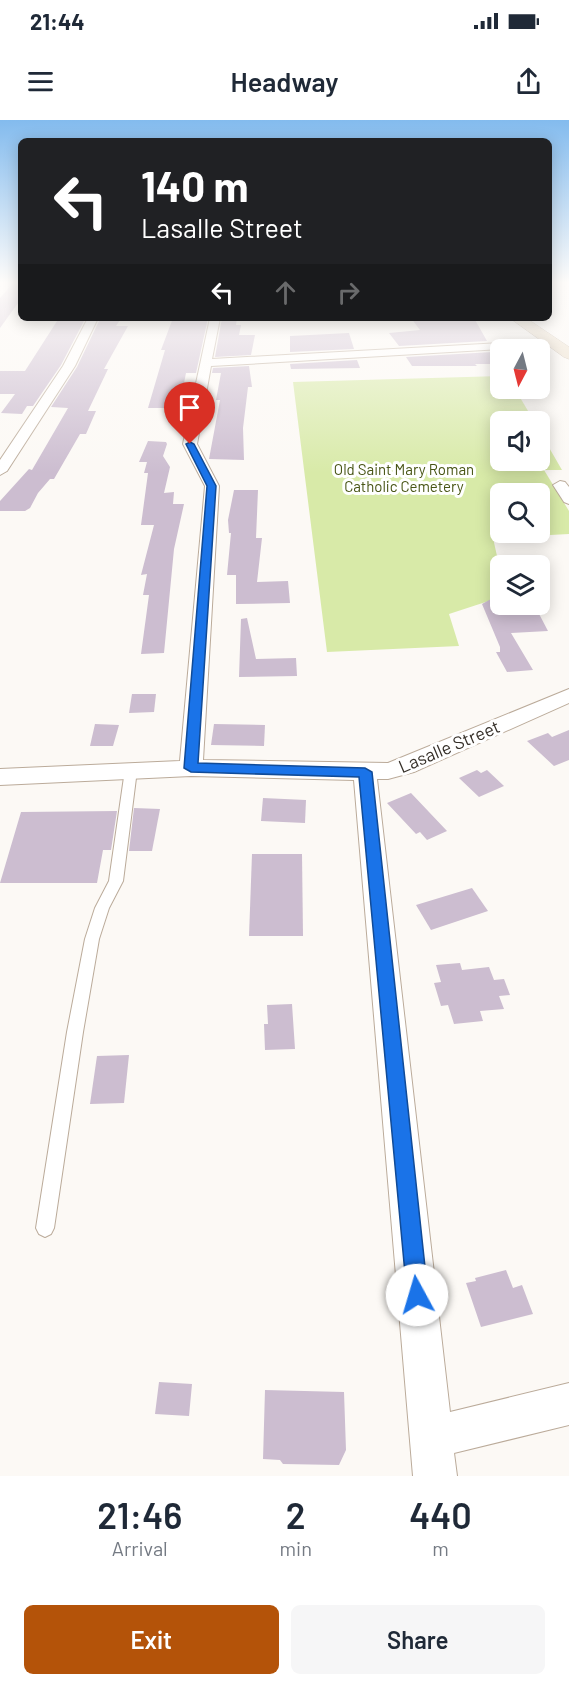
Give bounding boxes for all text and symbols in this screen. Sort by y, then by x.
text: 21:44 [30,8,85,34]
icon: menu [24,65,57,98]
text: Headway [231,65,338,97]
icon: share [512,65,545,98]
text: 140 m [141,160,249,210]
icon: left [42,162,120,240]
text: Lasalle Street [141,211,303,243]
icon: left [206,276,239,309]
icon: ahead [269,276,302,309]
icon: right [332,276,365,309]
north arrow [490,339,550,399]
map controls [490,339,550,615]
pin [164,382,215,444]
icon: arrive [173,391,206,424]
button: sound [490,411,550,471]
park label: Old Saint Mary Roman Catholic Cemetery [334,460,474,495]
button: search [490,483,550,543]
button: layers [490,555,550,615]
street label: Lasalle Street [395,715,503,777]
position arrow [385,1263,449,1327]
text: 21:46 [97,1493,182,1536]
text: 2 [286,1493,306,1536]
text: 440 [409,1493,472,1536]
text: Arrival [112,1536,168,1560]
text: min [280,1536,312,1560]
text: m [432,1536,449,1560]
button: Exit [24,1605,279,1674]
button: Share [291,1605,545,1674]

